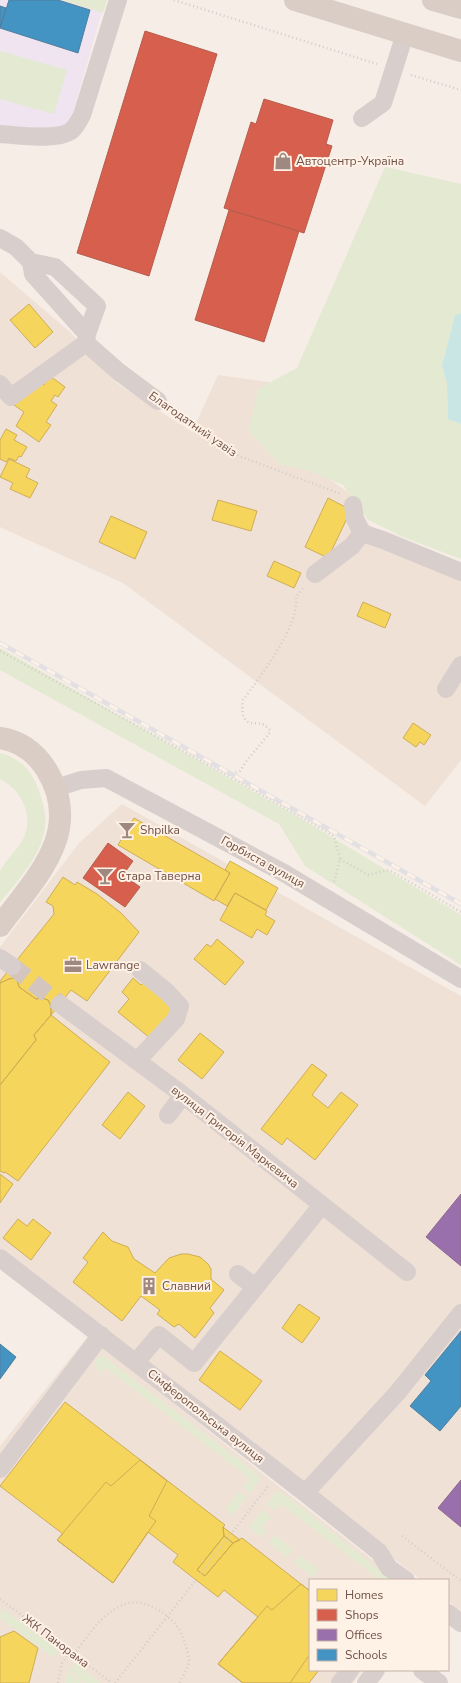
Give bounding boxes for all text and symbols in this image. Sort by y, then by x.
shop icon: Автоцентр-Україна [273,151,293,171]
place label: Автоцентр-Україна [296,153,404,169]
street label: Благодатний узвіз [146,388,240,460]
bar icon: Shpilka [117,820,137,840]
place label: Shpilka [140,822,180,838]
street label: Горбиста вулиця [218,832,308,892]
bar icon: Стара Таверна [95,866,115,886]
place label: Стара Таверна [118,868,201,884]
office icon: Lawrange [63,955,83,975]
place label: Lawrange [86,957,140,973]
street label: вулиця Григорія Маркевича [168,1082,302,1192]
building icon: Славний [139,1276,159,1296]
place label: Славний [162,1278,211,1294]
street label: Сімферопольська вулиця [144,1365,268,1467]
legend [309,1579,449,1671]
text: Homes [345,1587,383,1603]
text: Shops [345,1607,379,1623]
street label: ЖК Панорама [19,1611,93,1671]
text: Offices [345,1627,383,1643]
text: Schools [345,1647,388,1663]

